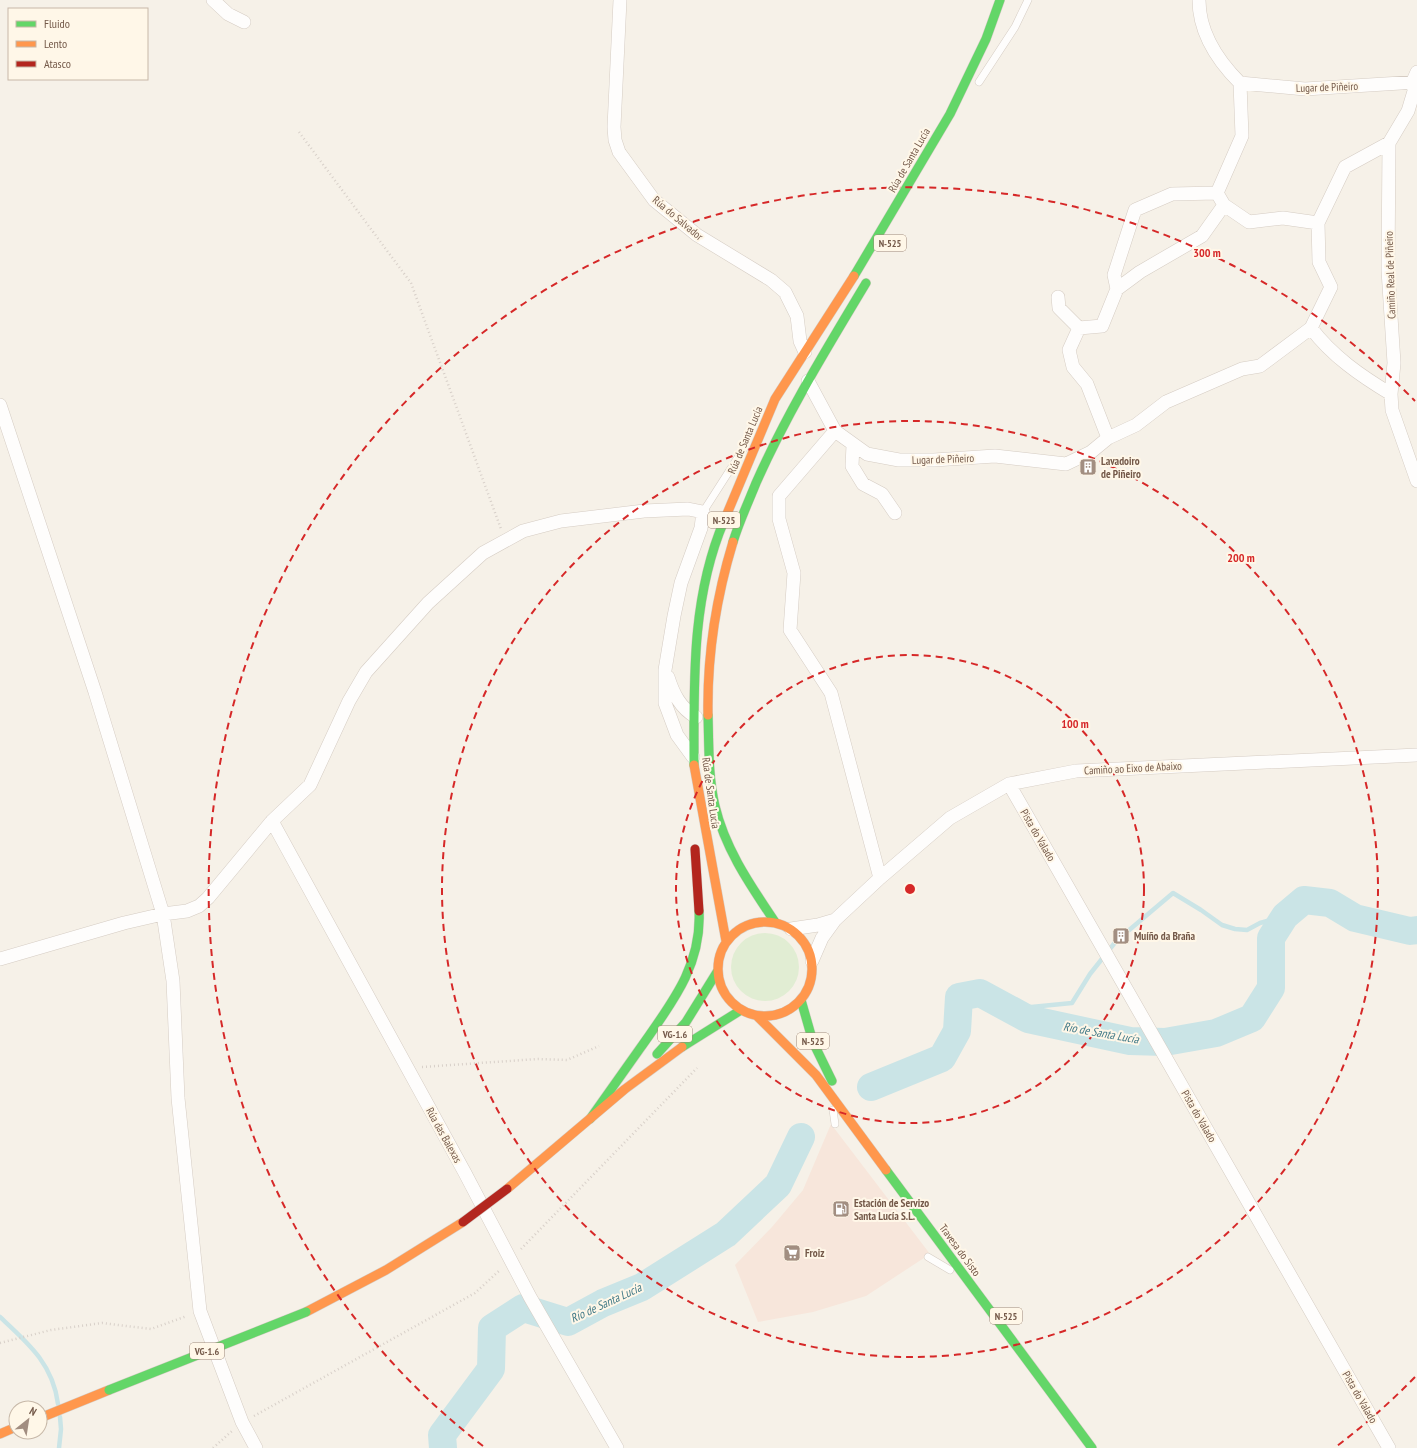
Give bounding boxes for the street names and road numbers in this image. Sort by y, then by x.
street label: Lugar de Piñeiro [1296,79,1359,95]
street label: Rúa de Santa Lucía [885,125,933,195]
street label: Rúa do Salvador [650,193,706,243]
street label: Camiño Real de Piñeiro [1381,231,1399,319]
road number: N-525 [874,235,906,251]
street label: Rúa de Santa Lucía [724,404,766,476]
street label: Lugar de Piñeiro [912,451,975,467]
road number: N-525 [708,512,740,528]
street label: Rúa de Santa Lucía [699,756,723,830]
street label: Camiño ao Eixo de Abaixo [1084,758,1183,778]
street label: Pista do Valado [1017,806,1059,864]
road number: VG-1.6 [658,1026,692,1042]
road number: N-525 [797,1033,829,1049]
street label: Pista do Valado [1178,1087,1220,1145]
street label: Rúa das Balexas [423,1105,465,1165]
street label: Travesa do Sisto [936,1221,984,1279]
road number: N-525 [990,1308,1022,1324]
road number: VG-1.6 [190,1343,224,1359]
street label: Pista do Valado [1339,1368,1381,1426]

